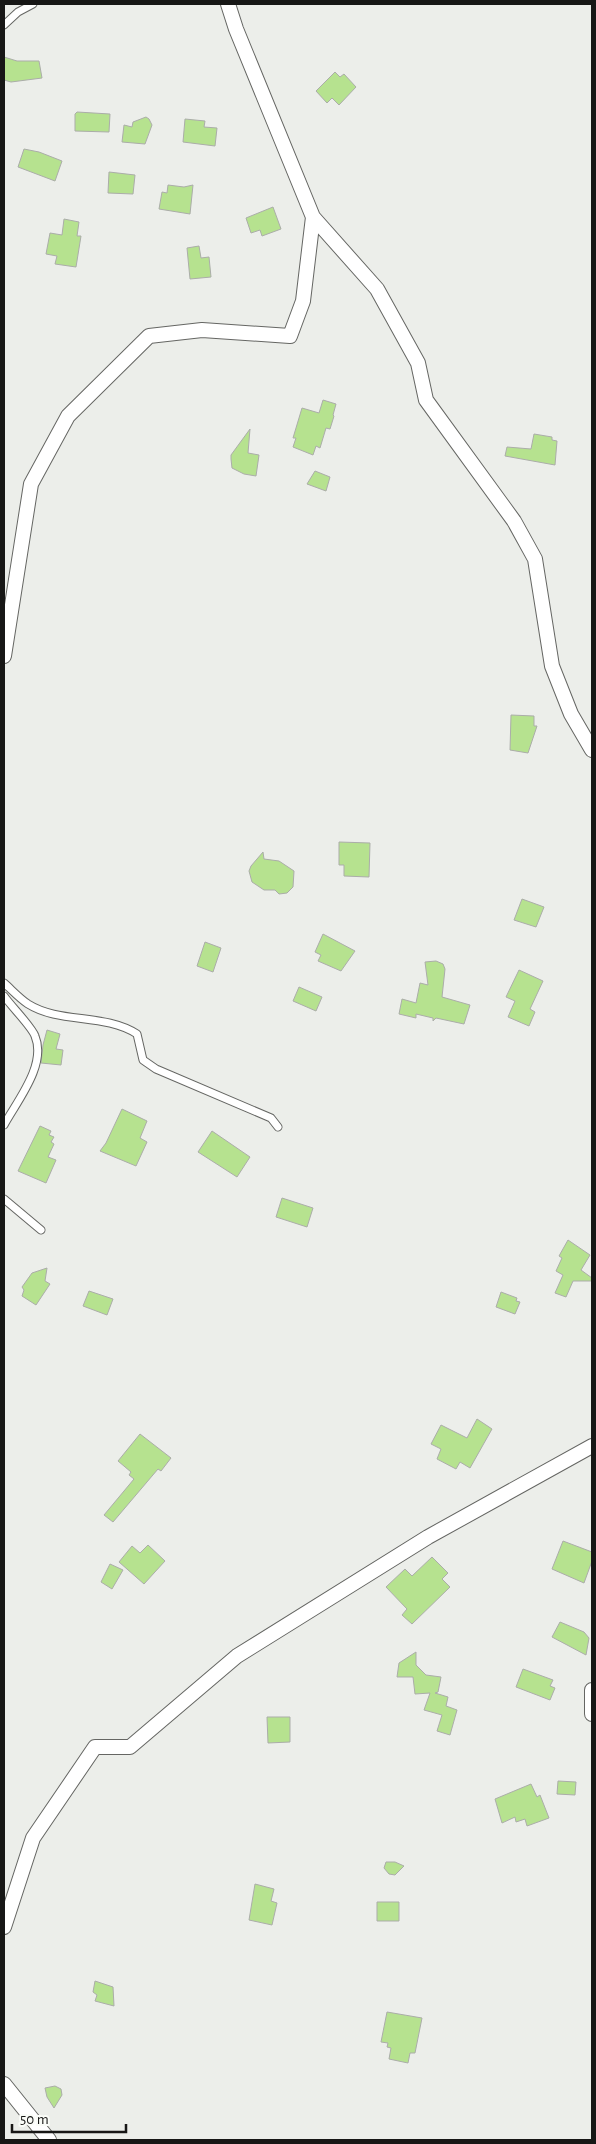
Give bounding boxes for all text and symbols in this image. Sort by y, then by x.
scale bar [12,2102,126,2134]
text: 50 m [20,2112,49,2127]

